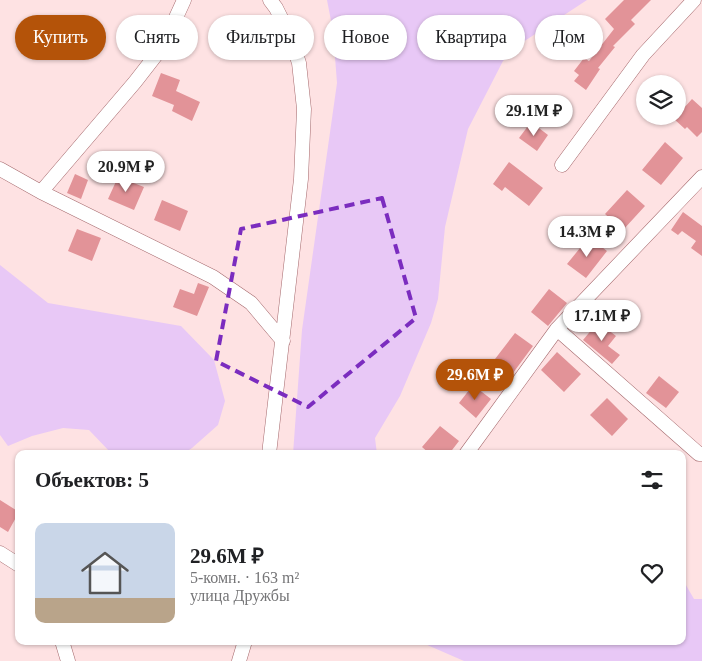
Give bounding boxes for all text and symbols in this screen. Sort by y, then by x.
chip: Купить [15,15,106,60]
chip: Снять [116,15,198,60]
chip: Фильтры [208,15,314,60]
chip: Новое [324,15,407,60]
chip: Квартира [417,15,525,60]
chip: Дом [535,15,603,60]
map controls [636,75,686,125]
button: layers [636,75,686,125]
pin: 29.1M ₽ [488,94,580,137]
text: 29.1M ₽ [506,102,562,119]
pin: 20.9M ₽ [80,150,172,193]
text: 20.9M ₽ [98,158,154,175]
pin: 14.3M ₽ [541,216,633,258]
text: 14.3M ₽ [559,223,615,240]
pin: 17.1M ₽ [556,300,648,342]
text: 17.1M ₽ [574,307,630,324]
pin: 29.6M ₽ [429,358,521,401]
text: 29.6M ₽ [447,366,503,383]
icon: filters [638,466,666,494]
text: Объектов: 5 [35,468,149,492]
icon: home [75,543,135,603]
text: 29.6M ₽ [190,544,264,568]
icon: heart [638,559,666,587]
text: 5-комн. · 163 m² [190,569,299,586]
text: улица Дружбы [190,587,290,604]

